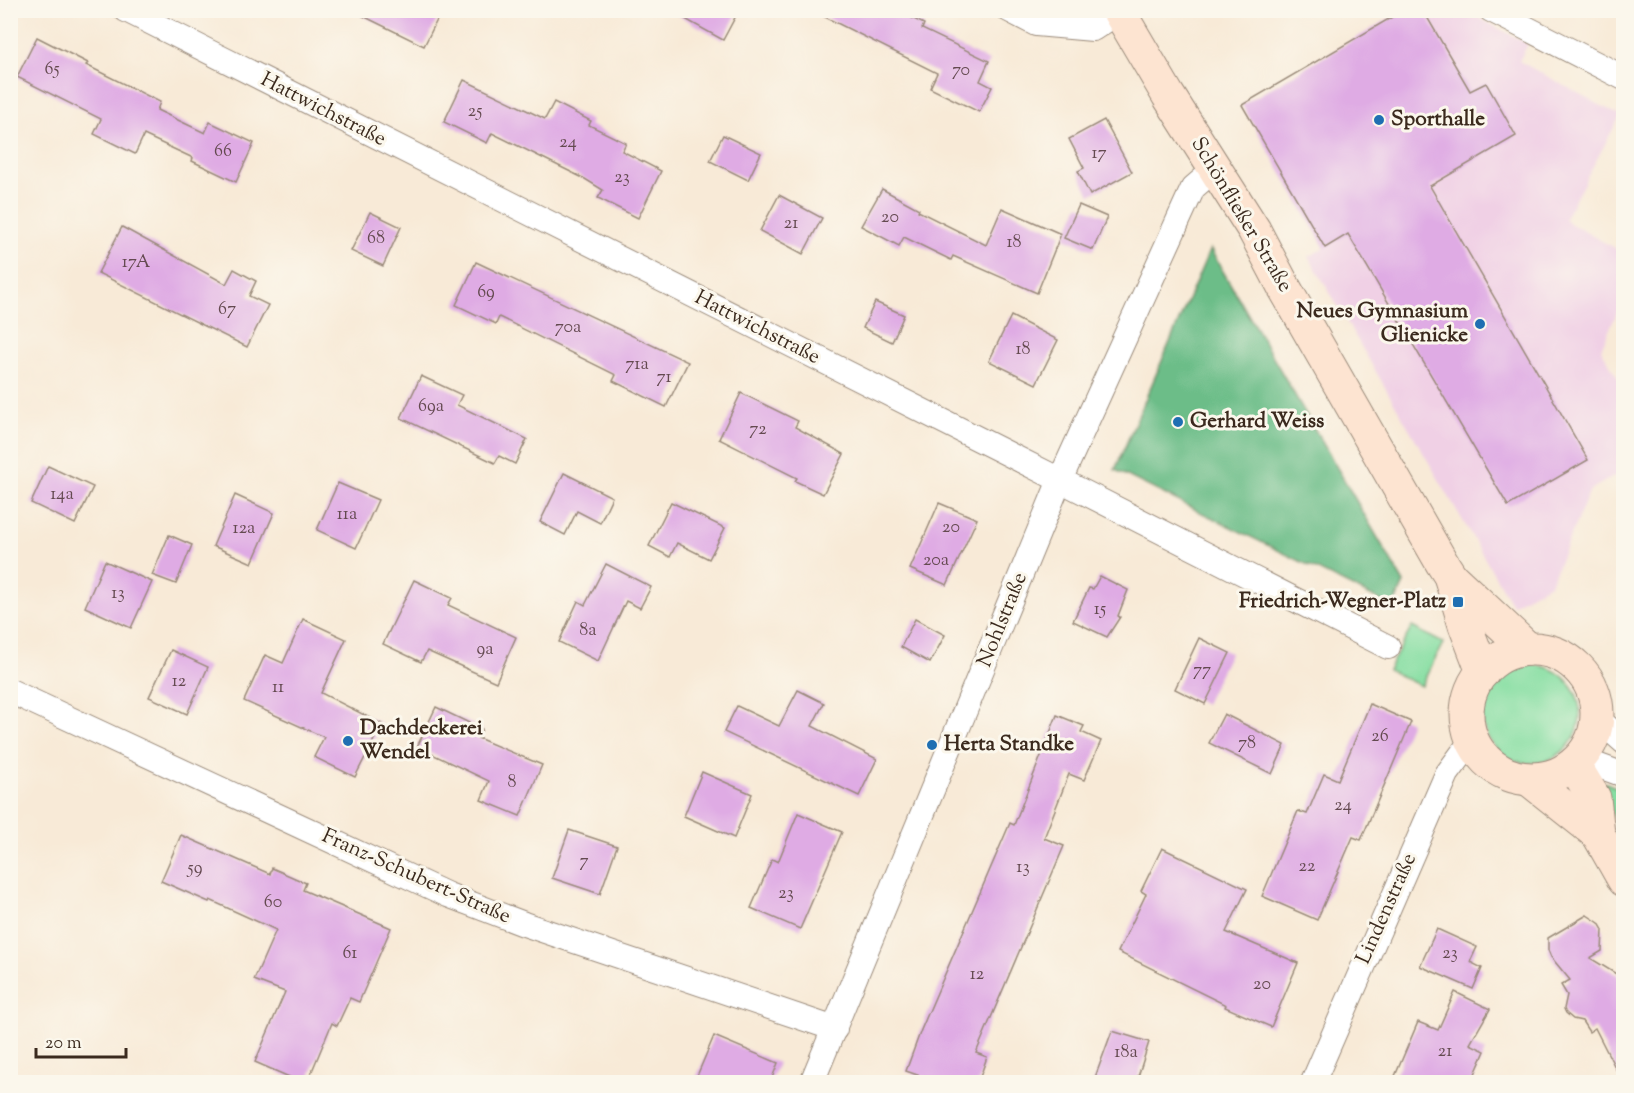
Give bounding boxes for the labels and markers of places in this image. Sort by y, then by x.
place label: Sporthalle [1391,105,1485,135]
marker: Sporthalle [1372,113,1386,127]
place label: Neues Gymnasium Glienicke [1296,297,1469,351]
marker: Neues Gymnasium Glienicke [1473,317,1487,331]
place label: Gerhard Weiss [1190,407,1324,437]
marker: Gerhard Weiss [1171,415,1185,429]
place label: Friedrich-Wegner-Platz [1239,587,1446,617]
marker: Friedrich-Wegner-Platz [1451,595,1465,609]
place label: Dachdeckerei Wendel [360,714,483,768]
place label: Herta Standke [944,730,1074,760]
marker: Dachdeckerei Wendel [341,734,355,748]
marker: Herta Standke [925,738,939,752]

